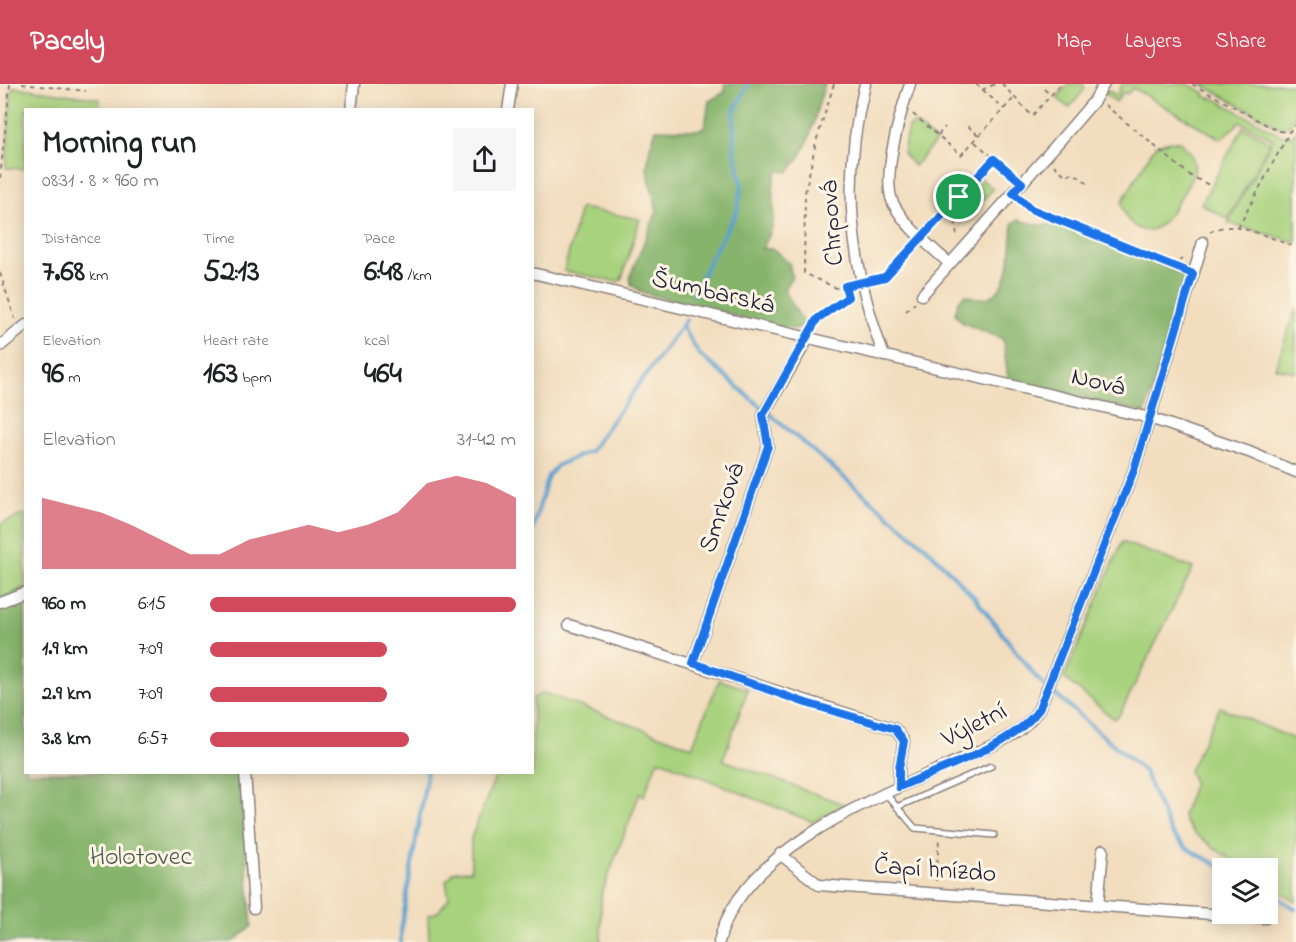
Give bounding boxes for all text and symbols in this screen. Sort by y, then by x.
text: Pacely [30,22,105,63]
text: Map [1056,27,1092,57]
text: Layers [1125,27,1182,57]
text: Share [1215,27,1266,57]
text: Morning run [42,120,196,168]
button: share [453,128,516,191]
text: 08:31 · 8 × 960 m [42,167,159,196]
pin [933,171,984,222]
street label: Chrpová [811,179,855,267]
icon: arrive [942,180,975,213]
text: Distance [42,227,101,251]
text: Time [203,227,235,251]
text: Pace [364,227,395,251]
text: 7.68 [42,251,85,295]
text: 52:13 [203,251,260,295]
text: 6:48 [364,251,403,295]
street label: Šumbarská [648,260,778,326]
text: km [85,264,108,288]
text: /km [403,264,432,288]
text: Elevation [42,329,101,353]
text: Heart rate [203,329,269,353]
text: kcal [364,329,389,353]
text: 96 [42,353,64,397]
text: 163 [203,353,238,397]
text: 464 [364,353,402,397]
street label: Nová [1067,358,1129,408]
text: m [64,366,81,390]
text: bpm [238,366,272,390]
text: Elevation [42,426,116,455]
text: 31–42 m [457,426,516,455]
street label: Smrková [690,458,756,558]
text: 960 m [42,590,86,619]
text: 6:15 [138,590,166,619]
text: 1.9 km [42,635,88,664]
text: 7:09 [138,635,163,664]
text: 2.9 km [42,680,91,709]
text: 7:09 [138,680,163,709]
street label: Výletní [935,693,1014,759]
text: 3.8 km [42,725,91,754]
text: 6:57 [138,725,168,754]
park label: Holotovec [90,839,192,877]
street label: Čapí hnízdo [873,848,997,894]
map controls [1212,858,1278,924]
button: layers [1212,858,1278,924]

